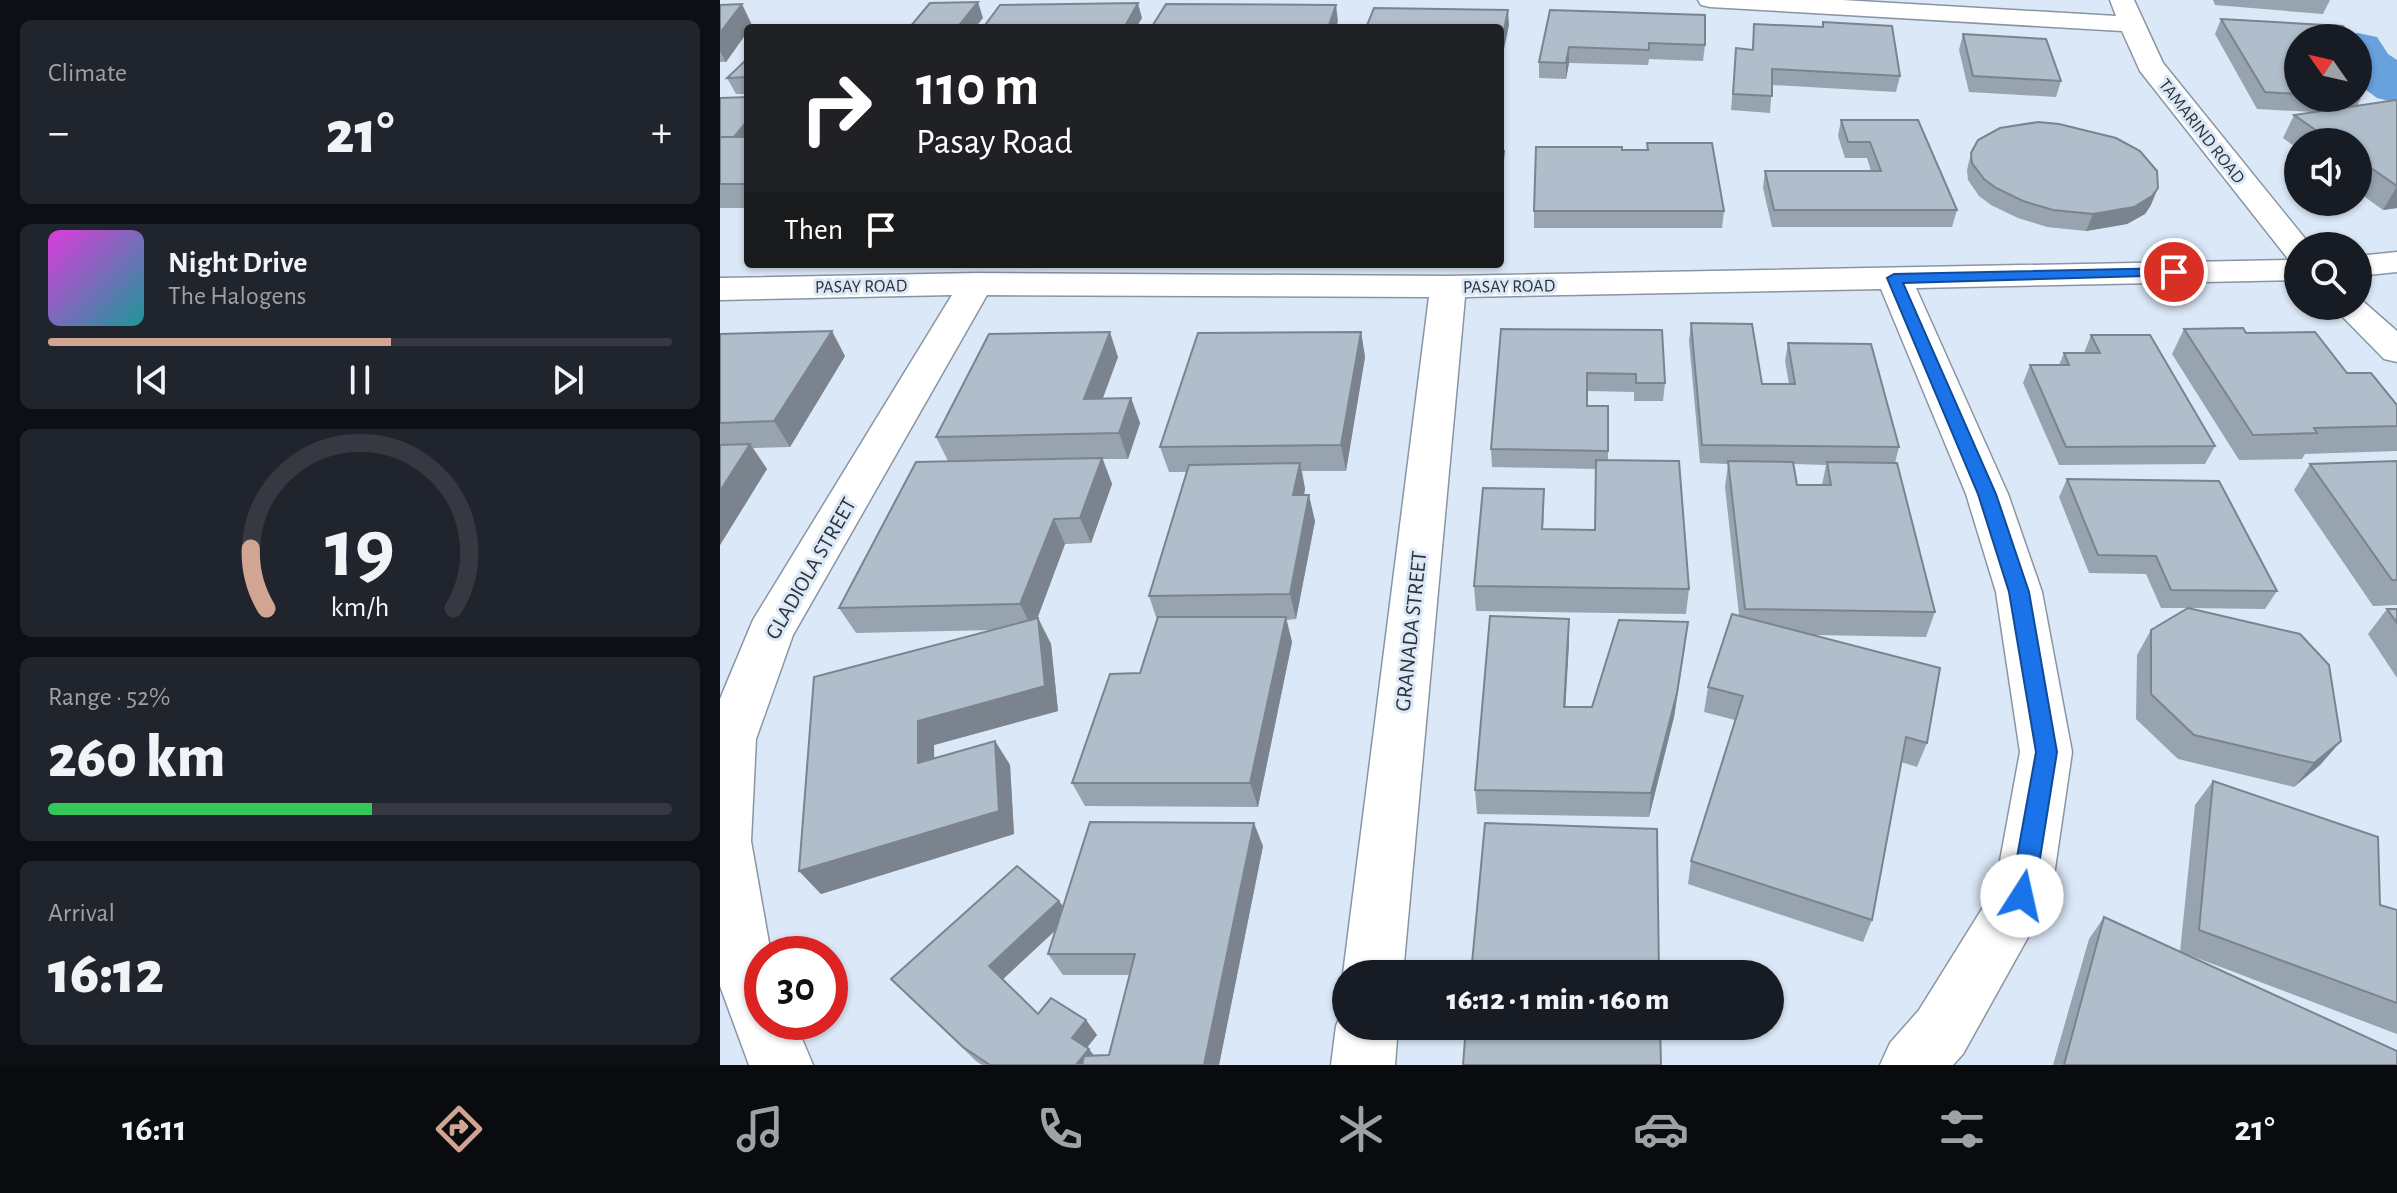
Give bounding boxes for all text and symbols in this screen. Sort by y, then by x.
north arrow [2284,24,2372,112]
map controls [2284,24,2372,320]
icon: right [784,56,888,160]
text: 110 m [916,59,1039,115]
text: Climate [48,60,127,86]
street label: TAMARIND ROAD [2155,76,2248,187]
text: 21° [326,104,394,164]
text: − [48,111,69,155]
text: + [651,111,672,155]
text: Pasay Road [916,124,1073,160]
button: sound [2284,128,2372,216]
icon: arrive [859,208,903,252]
text: Then [784,215,843,245]
button: search [2284,232,2372,320]
pin [2140,238,2208,306]
text: Night Drive [168,248,307,278]
icon: arrive [2152,250,2196,294]
street label: PASAY ROAD [815,277,907,297]
street label: PASAY ROAD [1463,277,1555,297]
text: The Halogens [168,283,306,309]
icon: previous [130,358,174,402]
icon: pause [338,358,382,402]
icon: next [546,358,590,402]
street label: GLADIOLA STREET [762,494,860,643]
text: 19 [325,507,395,591]
street label: GRANADA STREET [1392,550,1430,712]
text: km/h [331,593,389,622]
text: Range · 52% [48,684,170,710]
text: 260 km [48,728,225,788]
position arrow [1980,854,2064,938]
text: Arrival [48,900,115,926]
speed limit sign: 30 [744,936,848,1040]
text: 16:12 [48,944,164,1004]
text: 16:12 · 1 min · 160 m [1447,985,1669,1015]
icon: directions [431,1101,487,1157]
icon: music [732,1101,788,1157]
icon: phone [1032,1101,1088,1157]
icon: climate [1333,1101,1389,1157]
icon: car [1633,1101,1689,1157]
icon: filters [1934,1101,1990,1157]
text: 16:11 [122,1111,187,1147]
text: 21° [2234,1111,2275,1147]

